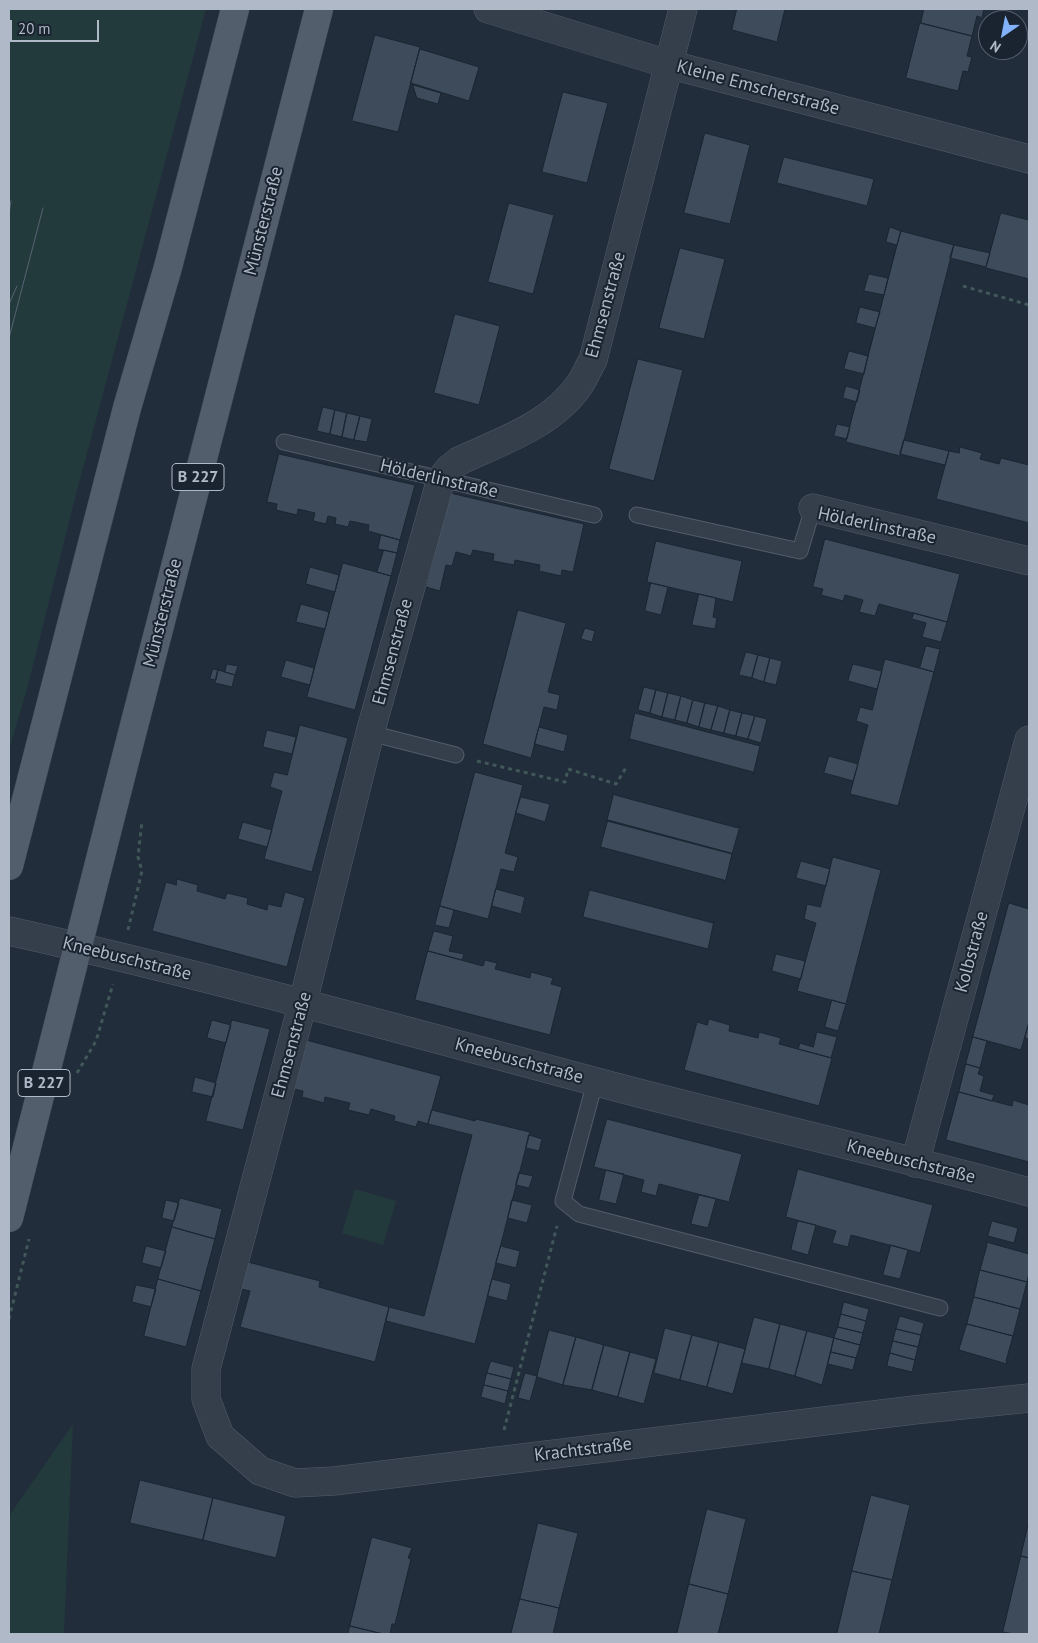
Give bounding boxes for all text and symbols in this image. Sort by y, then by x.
scale bar [12,10,101,42]
north arrow [978,10,1028,60]
text: 20 m [18,19,51,38]
text: N [987,37,1004,57]
street label: Kleine Emscherstraße [674,56,842,120]
street label: Münsterstraße [240,165,288,277]
street label: Ehmsenstraße [581,249,631,361]
street label: Hölderlinstraße [378,455,500,503]
road number: B 227 [172,464,224,491]
street label: Hölderlinstraße [816,503,938,549]
street label: Münsterstraße [139,557,187,669]
street label: Ehmsenstraße [368,596,418,708]
street label: Kolbstraße [951,909,993,995]
street label: Kneebuschstraße [60,933,194,985]
street label: Ehmsenstraße [267,989,317,1101]
street label: Kneebuschstraße [453,1033,585,1089]
road number: B 227 [18,1070,70,1096]
street label: Kneebuschstraße [844,1136,978,1188]
street label: Krachtstraße [533,1433,633,1467]

